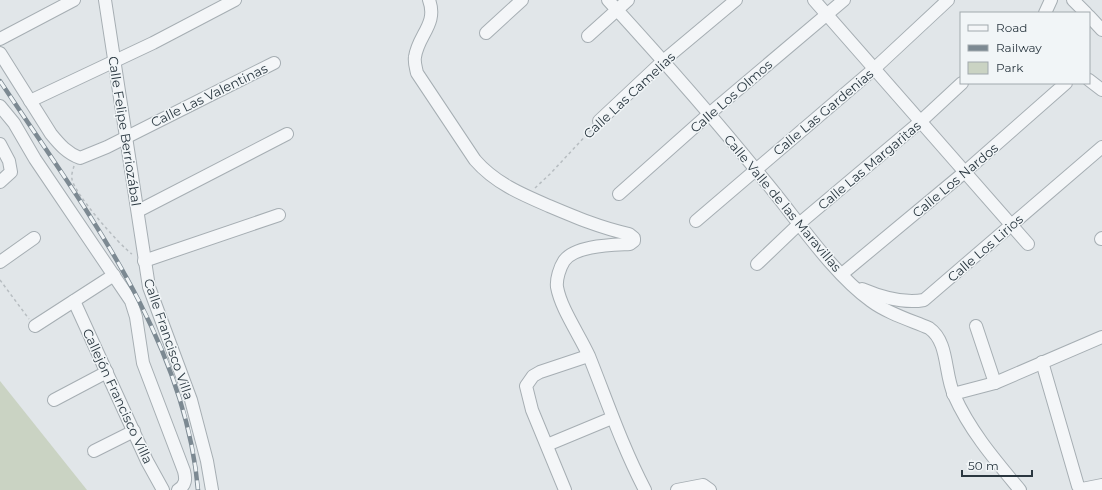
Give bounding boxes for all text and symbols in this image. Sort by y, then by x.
legend [960,12,1090,84]
text: Road [996,20,1027,35]
text: Railway [996,40,1042,55]
street label: Calle Las Camelias [580,48,678,142]
street label: Calle Felipe Berriozábal [105,55,145,207]
street label: Calle Los Olmos [687,56,775,136]
street label: Calle Las Valentinas [148,60,270,130]
text: Park [996,60,1024,75]
street label: Calle Las Gardenias [770,65,876,159]
street label: Calle Las Margaritas [814,117,924,213]
street label: Calle Valle de las Maravillas [721,131,845,275]
street label: Calle Los Nardos [909,139,1001,221]
street label: Calle Los Lirios [944,211,1026,285]
street label: Calle Francisco Villa [141,276,197,402]
street label: Callejón Francisco Villa [80,326,156,466]
scale bar [962,452,1032,478]
text: 50 m [968,458,999,473]

